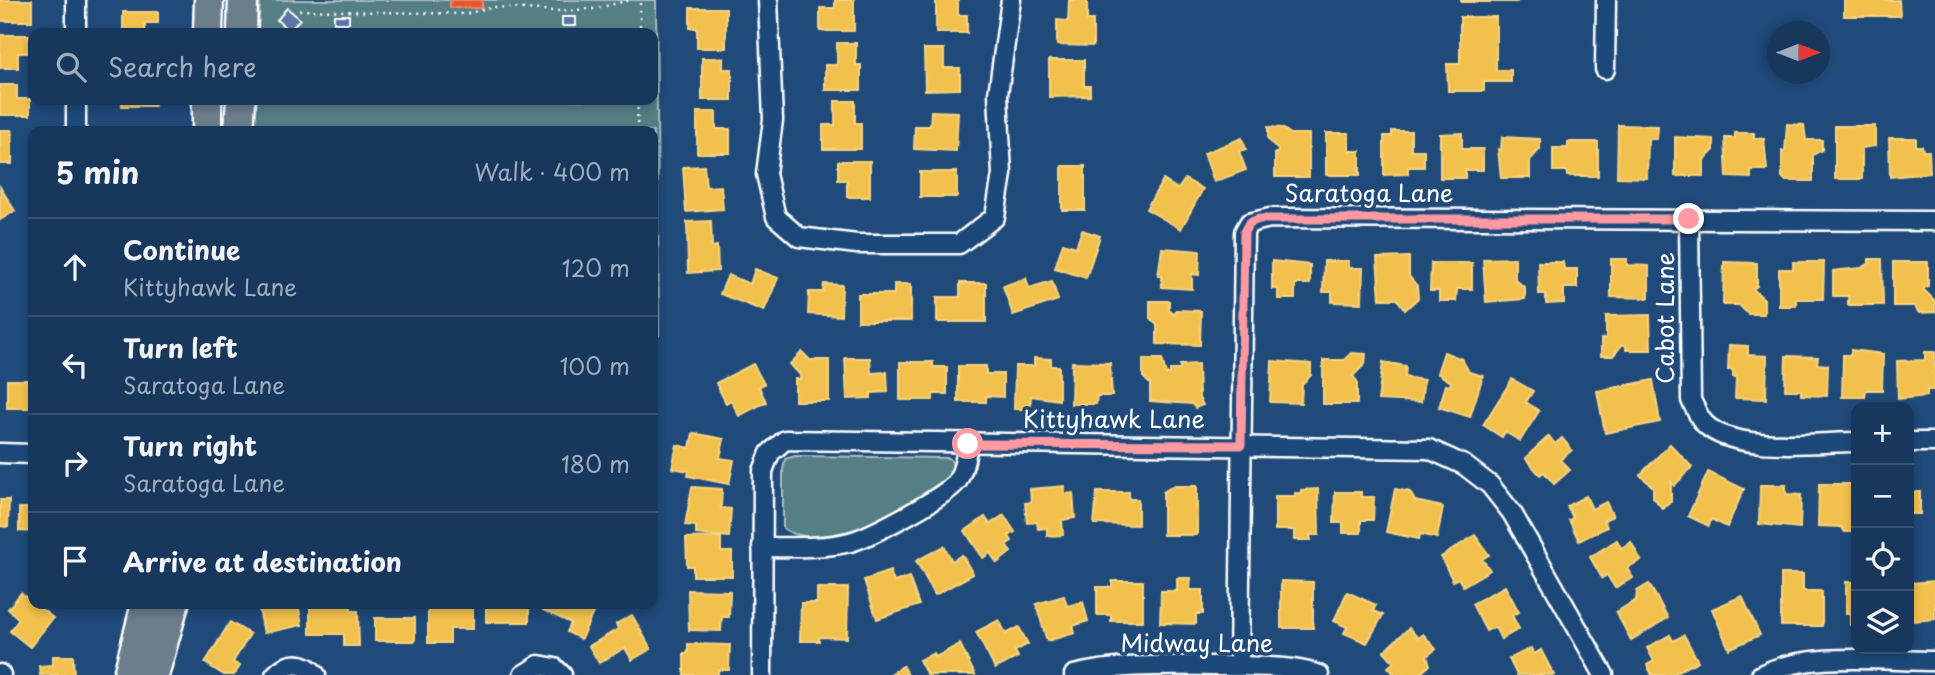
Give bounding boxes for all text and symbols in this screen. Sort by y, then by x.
north arrow [1767,21,1830,84]
search box [28,28,658,105]
text: Search here [108,47,257,86]
icon: search [52,48,90,86]
text: 5 min [56,149,139,194]
text: Walk · 400 m [475,154,630,189]
street label: Saratoga Lane [1284,174,1454,210]
route end [1673,203,1704,234]
text: Continue [123,230,240,269]
icon: ahead [56,248,94,286]
text: 120 m [562,250,630,285]
street label: Cabot Lane [1646,252,1682,384]
text: Kittyhawk Lane [123,269,297,304]
text: Turn left [123,328,238,367]
icon: left [56,346,94,384]
text: 100 m [560,348,630,383]
text: Saratoga Lane [123,367,285,402]
street label: Kittyhawk Lane [1023,400,1205,436]
map controls [1851,402,1914,654]
button: + [1851,402,1914,465]
text: Turn right [123,426,257,465]
route start [952,428,983,459]
icon: right [56,444,94,482]
text: 180 m [561,446,630,481]
text: Saratoga Lane [123,465,285,500]
button: − [1851,465,1914,528]
button: locate [1851,528,1914,591]
icon: arrive [56,542,94,580]
text: Arrive at destination [123,542,402,581]
button: layers [1851,591,1914,654]
street label: Midway Lane [1120,624,1274,660]

